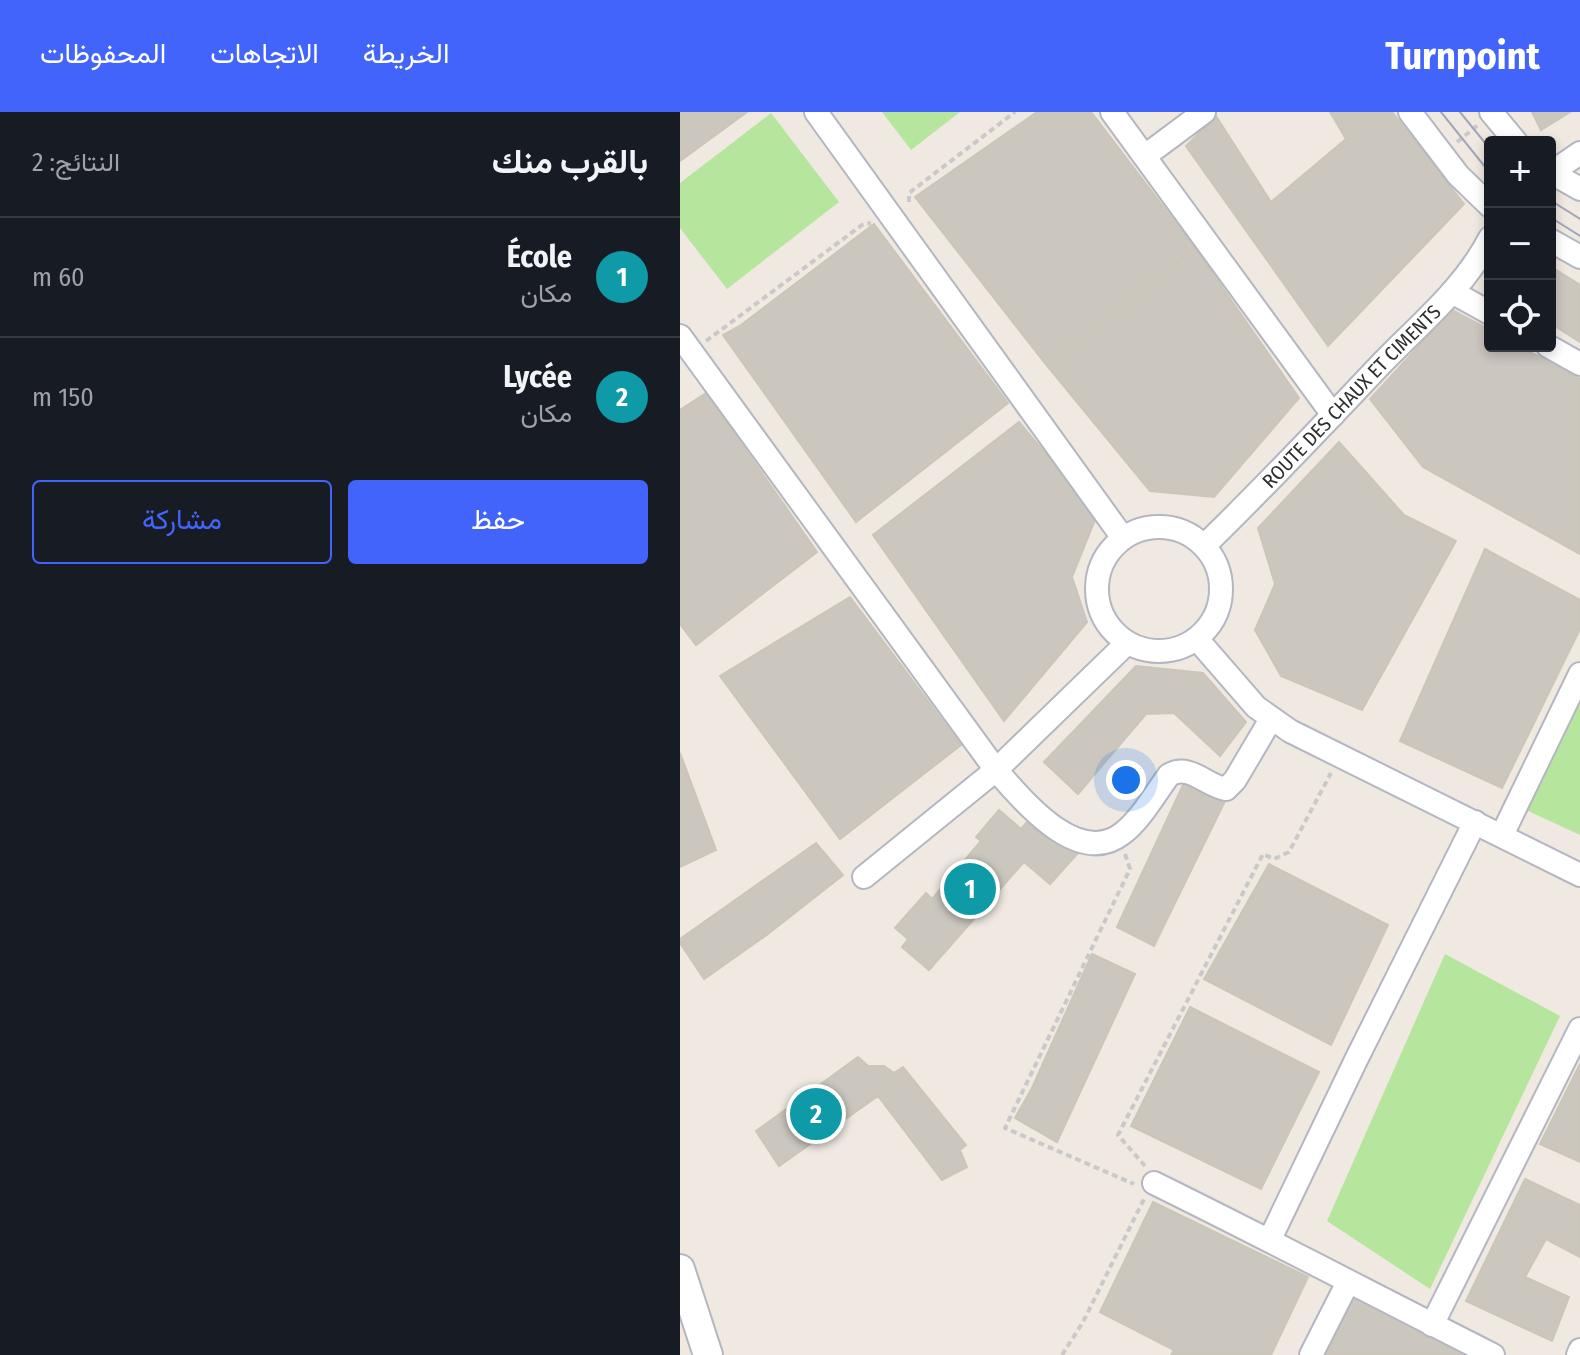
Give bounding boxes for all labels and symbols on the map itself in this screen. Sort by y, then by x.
street label: ROUTE DES CHAUX ET CIMENTS [1257,300,1446,493]
your location [1106,760,1146,800]
pin: 1 [944,859,996,919]
pin: 2 [790,1084,842,1144]

